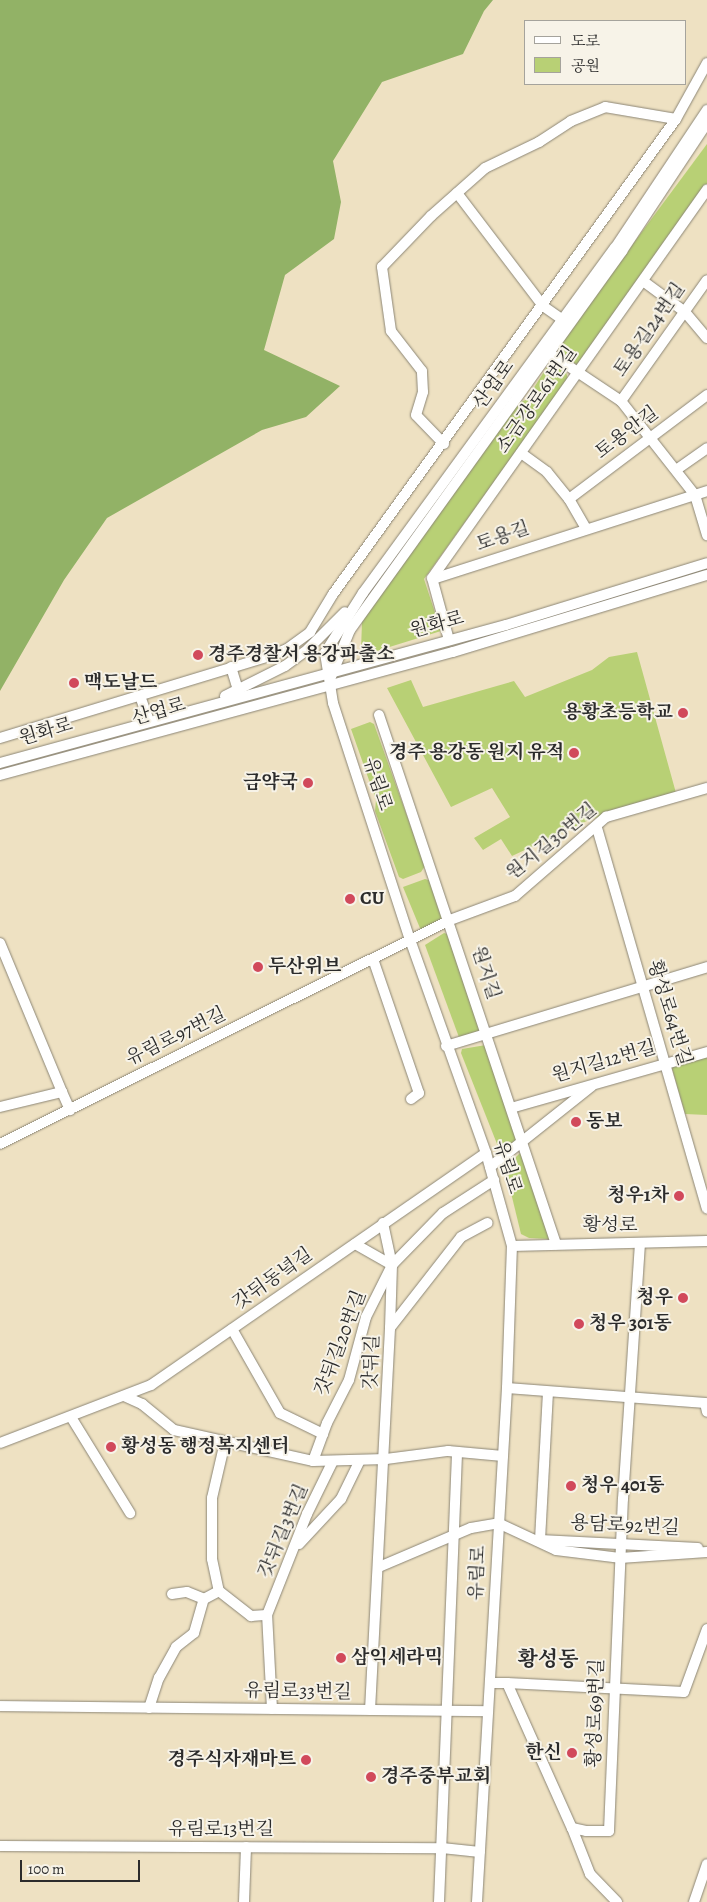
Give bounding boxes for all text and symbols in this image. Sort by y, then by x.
legend [524,20,687,85]
text: 도로 [571,31,600,51]
text: 공원 [571,56,600,76]
street label: 토용길24번길 [609,279,691,381]
street label: 소금강로61번길 [492,342,582,458]
street label: 산업로 [469,356,519,414]
street label: 토용안길 [591,402,663,464]
street label: 토용길 [473,517,533,557]
street label: 원화로 [407,607,467,643]
place label: 경주경찰서 용강파출소 [208,644,395,666]
marker: 경주경찰서 용강파출소 [192,649,204,661]
place label: 맥도날드 [84,672,157,694]
marker: 맥도날드 [68,677,80,689]
street label: 산업로 [129,693,189,731]
place label: 용황초등학교 [563,702,673,724]
marker: 용황초등학교 [677,707,689,719]
street label: 원화로 [16,713,76,751]
place label: 경주 용강동 원지 유적 [389,742,564,764]
marker: 경주 용강동 원지 유적 [568,747,580,759]
street label: 유림로 [358,754,396,814]
place label: 금약국 [243,772,298,794]
marker: 금약국 [302,777,314,789]
street label: 원지길30번길 [502,799,602,885]
place label: CU [360,888,384,910]
marker: CU [344,893,356,905]
street label: 원지길 [466,943,504,1003]
place label: 두산위브 [268,956,341,978]
street label: 황성로64번길 [642,957,696,1069]
marker: 두산위브 [252,961,264,973]
street label: 유림로97번길 [122,1003,230,1071]
street label: 원지길12번길 [549,1036,659,1088]
place label: 동보 [586,1111,623,1133]
marker: 동보 [570,1116,582,1128]
street label: 유림로 [488,1137,526,1197]
place label: 청우1차 [607,1185,669,1207]
marker: 청우1차 [673,1190,685,1202]
street label: 황성로 [582,1215,638,1237]
street label: 갓뒤동녘길 [229,1243,317,1315]
street label: 갓뒤길20번길 [310,1287,372,1399]
place label: 청우 [636,1287,673,1309]
marker: 청우 [677,1292,689,1304]
place label: 청우 301동 [589,1313,672,1335]
marker: 청우 301동 [573,1318,585,1330]
street label: 갓뒤길 [360,1334,384,1390]
place label: 황성동 행정복지센터 [121,1436,289,1458]
marker: 황성동 행정복지센터 [105,1441,117,1453]
place label: 청우 401동 [581,1475,665,1497]
marker: 청우 401동 [565,1480,577,1492]
street label: 갓뒤길3번길 [254,1481,314,1581]
street label: 용담로92번길 [570,1512,680,1540]
street label: 유림로 [465,1545,491,1601]
district label: 황성동 [518,1646,578,1672]
place label: 삼익세라믹 [351,1647,443,1669]
marker: 삼익세라믹 [335,1652,347,1664]
street label: 황성로69번길 [583,1658,609,1768]
street label: 유림로33번길 [244,1680,352,1704]
place label: 한신 [525,1742,562,1764]
marker: 한신 [566,1747,578,1759]
place label: 경주식자재마트 [168,1749,296,1771]
marker: 경주식자재마트 [300,1754,312,1766]
place label: 경주중부교회 [381,1766,491,1788]
marker: 경주중부교회 [365,1771,377,1783]
street label: 유림로13번길 [168,1819,274,1841]
scale bar [22,1850,142,1882]
text: 100 m [28,1859,65,1879]

